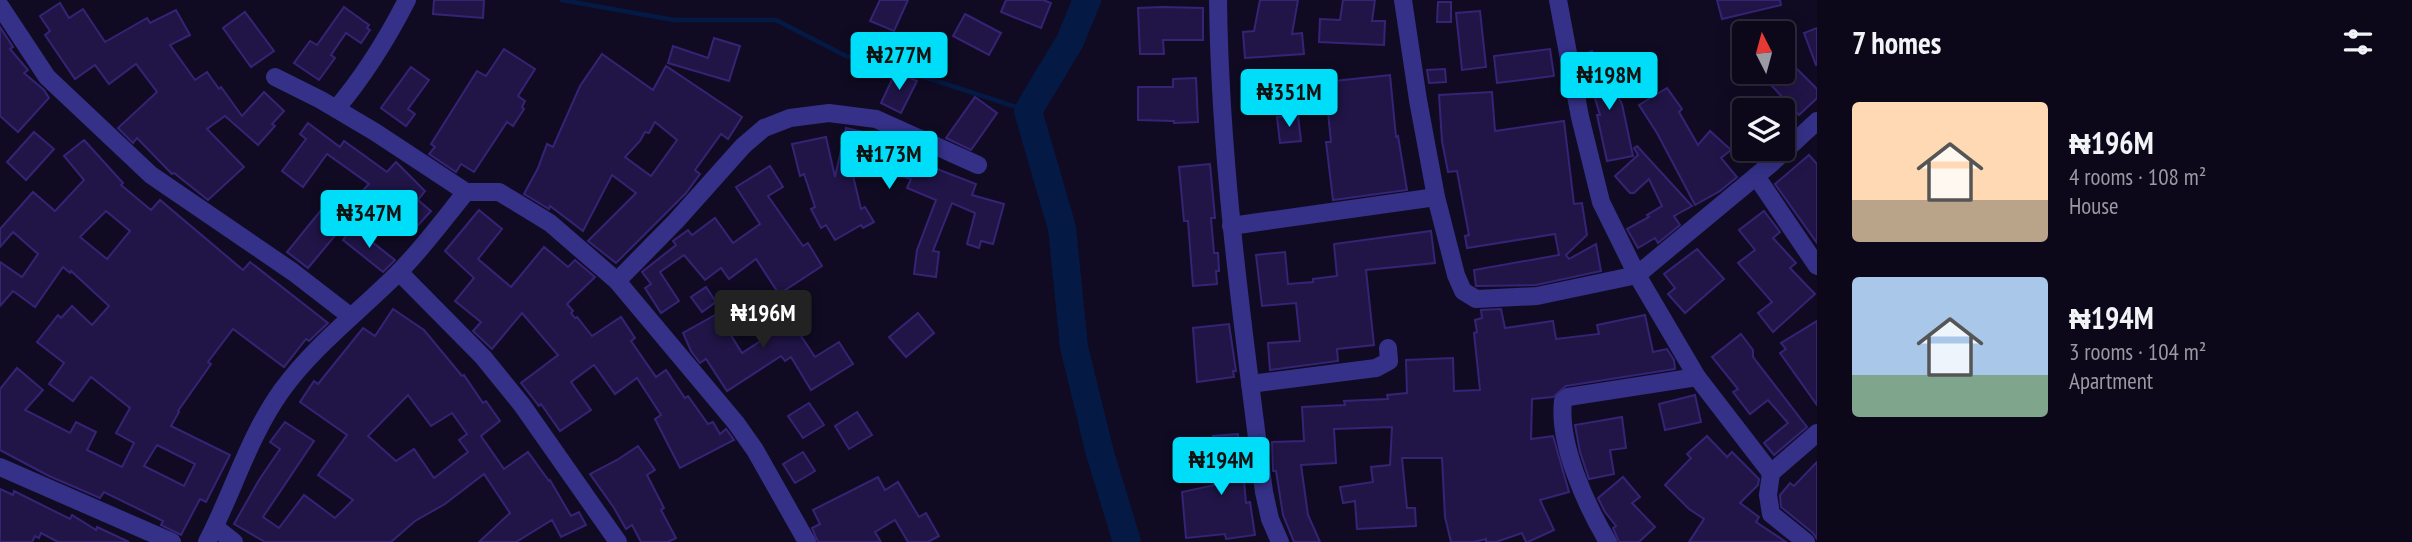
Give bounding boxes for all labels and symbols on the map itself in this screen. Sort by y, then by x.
north arrow [1732,21,1796,84]
pin: ₦277M [850,32,948,92]
pin: ₦198M [1560,52,1658,112]
pin: ₦351M [1240,69,1338,129]
pin: ₦173M [840,132,938,191]
pin: ₦347M [320,190,418,250]
pin: ₦196M [714,290,812,350]
pin: ₦194M [1172,438,1270,497]

